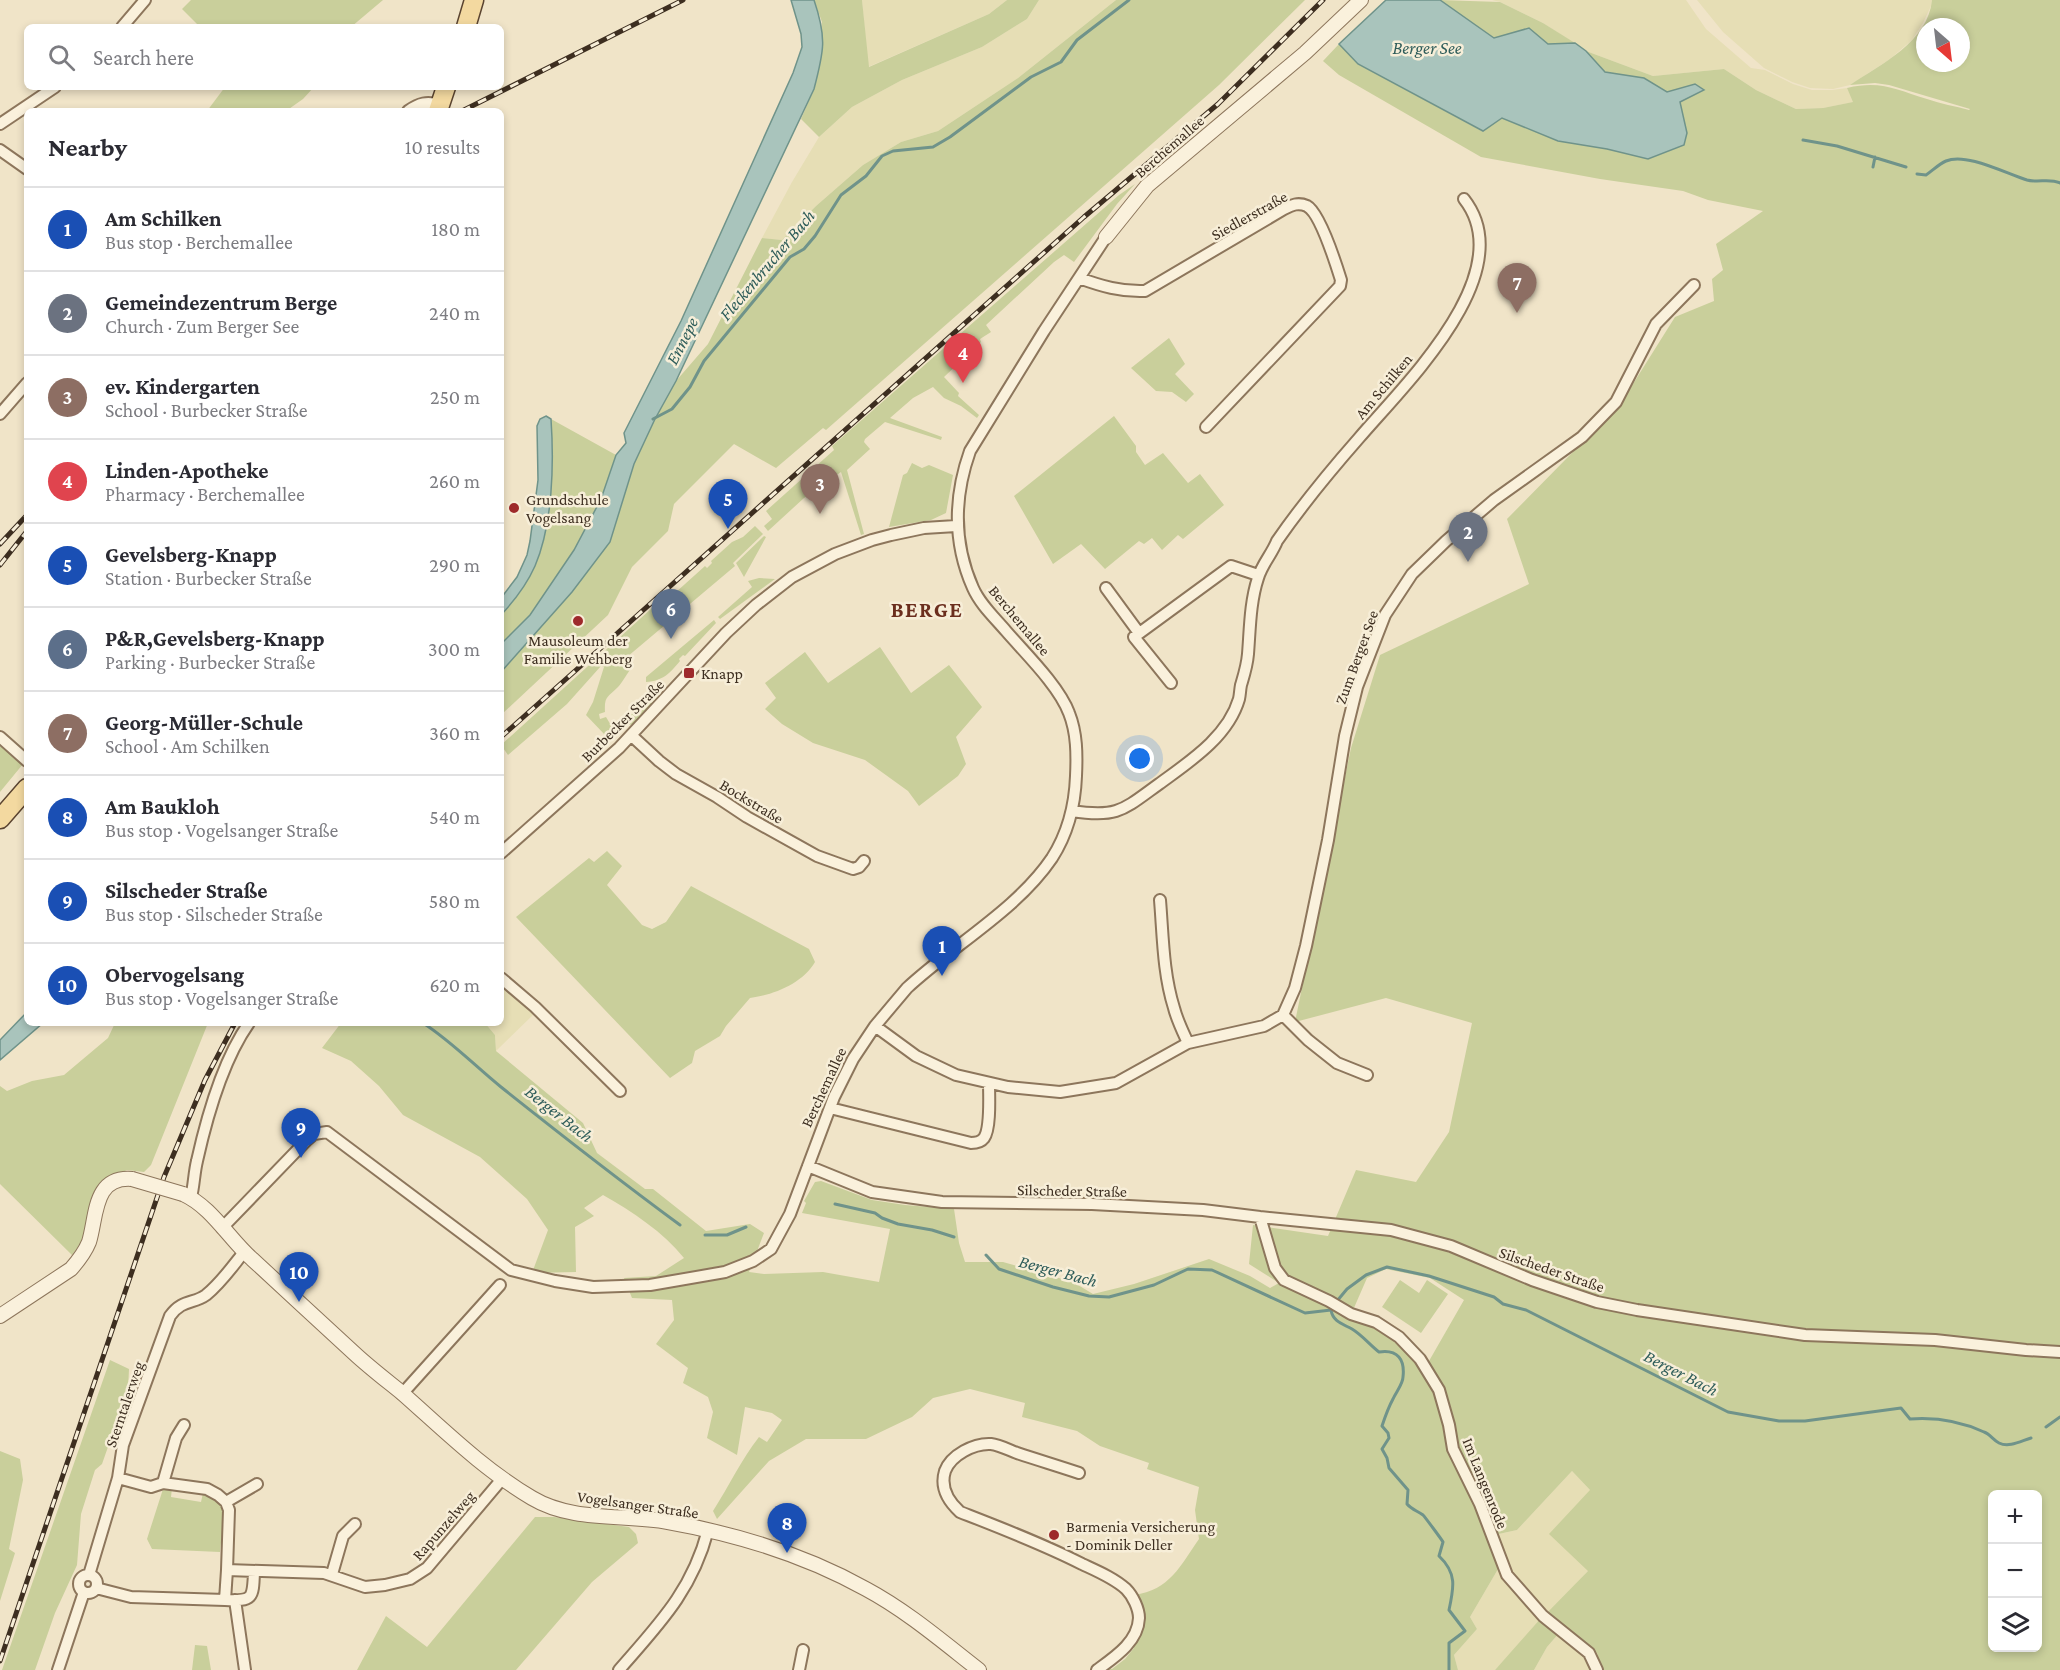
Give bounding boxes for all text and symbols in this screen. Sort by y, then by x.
north arrow [1916,18,1970,72]
search box [24,24,504,90]
water label: Berger See [1392,38,1462,58]
icon: search [45,41,78,74]
text: Search here [93,45,194,70]
street label: Berchemallee [1131,112,1207,181]
text: Nearby [48,133,127,162]
text: 10 results [405,136,480,158]
street label: Siedlerstraße [1208,188,1290,243]
text: Am Schilken [105,206,222,231]
water label: Fleckenbrucher Bach [715,206,819,324]
text: 1 [64,218,71,240]
text: 180 m [431,218,480,240]
text: Bus stop · Berchemallee [105,231,293,253]
pin: 7 [1498,264,1537,313]
text: Gemeindezentrum Berge [105,290,337,315]
text: 2 [62,302,73,324]
text: 240 m [429,302,480,324]
water label: Ennepe [662,314,702,368]
text: Church · Zum Berger See [105,315,299,337]
pin: 4 [944,334,982,383]
street label: Am Schilken [1351,350,1416,422]
text: ev. Kindergarten [105,374,260,399]
text: 3 [63,386,72,408]
text: 250 m [430,386,480,408]
text: School · Burbecker Straße [105,399,307,421]
text: Linden-Apotheke [105,458,268,483]
pin: 3 [800,464,840,514]
text: 4 [62,470,73,492]
text: 260 m [429,470,480,492]
pin: 5 [708,480,748,529]
text: Pharmacy · Berchemallee [105,483,305,505]
place label: Grundschule Vogelsang [526,491,608,527]
marker: Grundschule Vogelsang [507,501,521,515]
pin: 2 [1448,512,1488,562]
text: Gevelsberg-Knapp [105,542,277,567]
text: 5 [63,554,72,576]
text: 290 m [429,554,480,576]
text: Station · Burbecker Straße [105,567,312,589]
street label: Berchemallee [985,582,1054,659]
pin: 6 [652,590,690,639]
district label: BERGE [891,597,963,622]
street label: Zum Berger See [1332,608,1382,707]
marker: Mausoleum der Familie Wehberg [571,614,585,628]
text: P&R,Gevelsberg-Knapp [105,626,325,651]
place label: Mausoleum der Familie Wehberg [524,632,632,668]
text: 6 [62,638,73,660]
text: 300 m [428,638,480,660]
text: Parking · Burbecker Straße [105,651,315,673]
place label: Knapp [701,665,743,683]
marker: Knapp [682,666,696,680]
street label: Burbecker Straße [578,676,667,765]
text: Georg-Müller-Schule [105,710,303,735]
text: 7 [63,722,72,744]
text: 360 m [429,722,480,744]
text: School · Am Schilken [105,735,270,757]
your location [1125,744,1154,773]
street label: Bockstraße [717,776,787,827]
text: Am Baukloh [105,794,220,819]
text: 8 [62,806,73,828]
text: 540 m [429,806,480,828]
text: Bus stop · Vogelsanger Straße [105,819,338,841]
text: Silscheder Straße [105,878,267,903]
text: 9 [62,890,73,912]
text: 580 m [429,890,480,912]
text: Bus stop · Silscheder Straße [105,903,323,925]
pin: 1 [922,926,962,976]
text: Obervogelsang [105,962,244,987]
text: 10 [58,974,77,996]
text: 620 m [430,974,480,996]
text: Bus stop · Vogelsanger Straße [105,987,338,1009]
street label: Berchemallee [798,1045,849,1130]
water label: Berger Bach [521,1081,597,1147]
pin: 9 [282,1108,320,1158]
street label: Silscheder Straße [1017,1181,1127,1200]
street label: Silscheder Straße [1497,1244,1607,1295]
water label: Berger Bach [1017,1251,1100,1291]
pin: 10 [280,1252,318,1302]
water label: Berger Bach [1641,1346,1722,1400]
street label: Sterntalerweg [102,1359,148,1450]
street label: Im Langenrode [1459,1435,1512,1532]
street label: Rapunzelweg [409,1487,479,1564]
street label: Vogelsanger Straße [576,1488,700,1522]
map controls [1988,1490,2042,1652]
button: + [1988,1490,2042,1544]
pin: 8 [768,1504,806,1553]
place label: Barmenia Versicherung - Dominik Deller [1066,1518,1215,1553]
marker: Barmenia Versicherung - Dominik Deller [1047,1528,1061,1542]
button: − [1988,1544,2042,1598]
button: layers [1988,1598,2042,1652]

